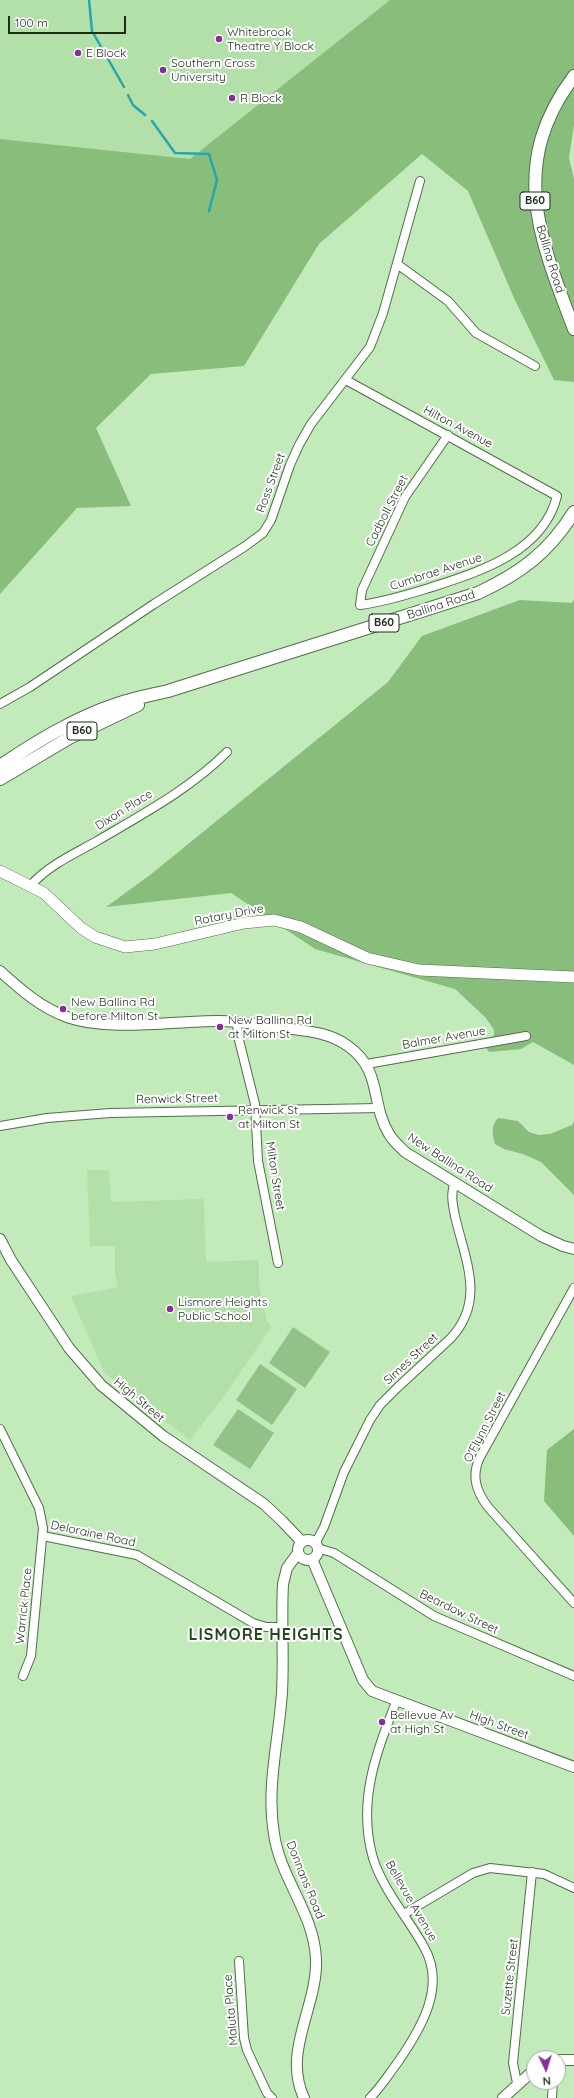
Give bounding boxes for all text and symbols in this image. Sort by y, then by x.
scale bar [10,8,128,34]
text: 100 m [15,15,48,30]
place label: Whitebrook Theatre Y Block [227,25,314,53]
marker: Whitebrook Theatre Y Block [214,34,224,44]
place label: E Block [86,46,126,60]
marker: E Block [73,48,83,58]
place label: Southern Cross University [171,56,255,84]
marker: Southern Cross University [158,65,168,75]
place label: R Block [240,91,282,105]
marker: R Block [227,93,237,103]
road number: B60 [520,192,550,210]
street label: Ballina Road [533,223,567,295]
street label: Hilton Avenue [421,403,495,451]
street label: Ross Street [254,451,288,515]
street label: Cadboll Street [363,473,411,549]
street label: Cumbrae Avenue [388,550,484,594]
street label: Ballina Road [405,587,477,623]
road number: B60 [369,614,399,632]
road number: B60 [67,722,97,740]
street label: Dixon Place [93,787,155,833]
street label: Rotary Drive [193,901,265,929]
place label: New Ballina Rd before Milton St [71,995,158,1023]
marker: New Ballina Rd before Milton St [58,1004,68,1014]
place label: New Ballina Rd at Milton St [228,1013,312,1041]
marker: New Ballina Rd at Milton St [215,1022,225,1032]
street label: Balmer Avenue [401,1024,487,1052]
street label: Renwick Street [136,1091,218,1107]
place label: Renwick St at Milton St [238,1103,300,1131]
marker: Renwick St at Milton St [225,1112,235,1122]
street label: New Ballina Road [405,1130,495,1196]
street label: Milton Street [262,1141,288,1211]
place label: Lismore Heights Public School [178,1295,267,1323]
marker: Lismore Heights Public School [165,1304,175,1314]
street label: Simes Street [381,1330,441,1388]
street label: High Street [111,1375,167,1425]
street label: O'Flynn Street [461,1389,509,1465]
street label: Deloraine Road [49,1518,137,1550]
street label: Warrick Place [13,1567,35,1645]
street label: Beardow Street [417,1587,501,1637]
district label: LISMORE HEIGHTS [188,1625,344,1645]
place label: Bellevue Av at High St [390,1708,454,1736]
street label: High Street [468,1708,530,1742]
marker: Bellevue Av at High St [377,1717,387,1727]
street label: Donnans Road [283,1839,327,1921]
street label: Bellevue Avenue [382,1858,440,1944]
street label: Suzette Street [499,1938,521,2016]
street label: Maluta Place [221,1974,241,2046]
north arrow [526,2050,566,2090]
text: N [542,2074,551,2088]

